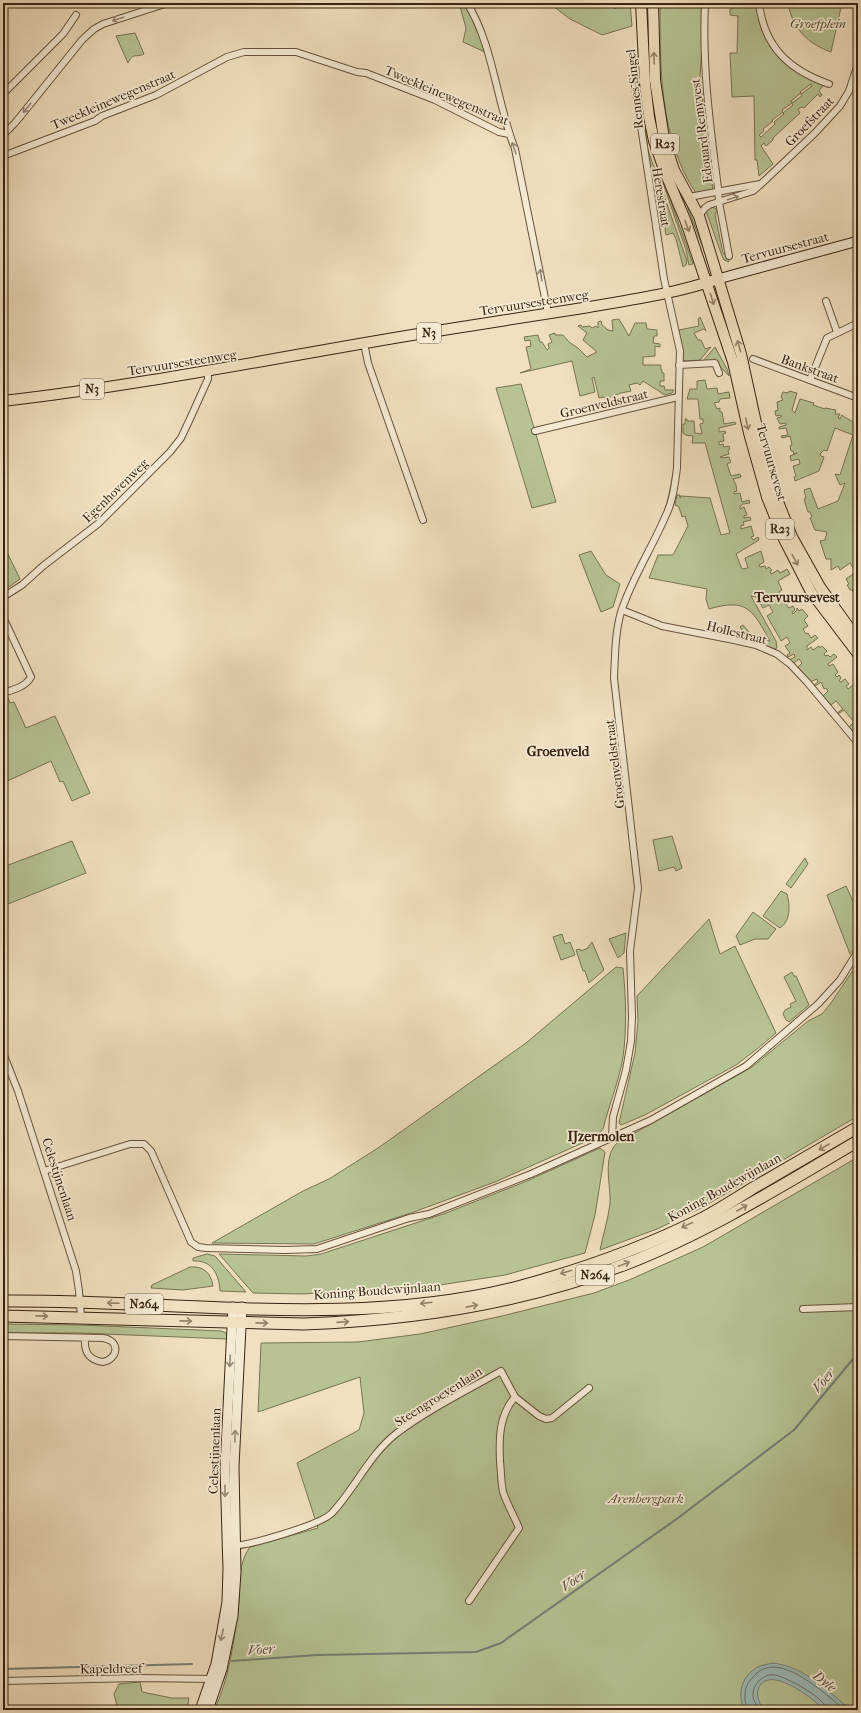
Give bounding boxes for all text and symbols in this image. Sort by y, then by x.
one-way arrow [111,16,124,23]
park label: Groefplein [790,16,846,31]
street label: Rennes-Singel [623,48,646,130]
one-way arrow [650,52,658,65]
street label: Tweekleinewegenstraat [382,62,511,129]
street label: Tweekleinewegenstraat [49,66,178,132]
street label: Edouard Remyvest [688,77,715,184]
street label: Groefstraat [782,93,837,149]
one-way arrow [22,103,31,114]
road number: R23 [651,134,679,154]
one-way arrow [510,142,518,154]
street label: Herestraat [649,166,674,228]
one-way arrow [726,194,739,201]
one-way arrow [684,220,691,233]
street label: Tervuursestraat [740,229,831,266]
one-way arrow [537,269,545,282]
street label: Tervuursesteenweg [479,286,591,319]
one-way arrow [709,292,716,305]
road number: N3 [417,323,441,343]
one-way arrow [735,340,742,353]
street label: Tervuursesteenweg [127,346,239,379]
street label: Bankstraat [779,351,841,386]
road number: N3 [80,379,104,399]
street label: Groenveldstraat [559,386,650,421]
one-way arrow [743,417,751,430]
street label: Tervuursevest [753,422,790,503]
street label: Egenhovenweg [79,455,152,525]
road number: R23 [766,519,794,539]
one-way arrow [791,553,799,565]
district label: Tervuursevest [753,589,841,606]
street label: Hollestraat [705,618,769,647]
street label: Groenveldstraat [602,718,627,809]
district label: Groenveld [527,743,591,760]
district label: IJzermolen [568,1128,635,1145]
street label: Celestijnenlaan [39,1136,80,1223]
one-way arrow [818,1143,830,1151]
street label: Koning Boudewijnlaan [665,1150,784,1225]
one-way arrow [736,1204,748,1212]
one-way arrow [682,1222,694,1229]
one-way arrow [618,1260,630,1268]
road number: N264 [576,1265,614,1285]
one-way arrow [560,1269,573,1276]
street label: Koning Boudewijnlaan [313,1279,442,1302]
road number: N264 [125,1294,163,1314]
one-way arrow [107,1299,120,1307]
one-way arrow [420,1299,433,1306]
one-way arrow [466,1302,479,1310]
one-way arrow [35,1312,48,1320]
one-way arrow [179,1317,192,1325]
one-way arrow [336,1318,349,1325]
one-way arrow [255,1319,268,1327]
one-way arrow [227,1354,234,1367]
street label: Steengroevenlaan [392,1363,485,1429]
water label: Voer [808,1363,840,1396]
street label: Celestijnenlaan [205,1407,224,1494]
one-way arrow [232,1430,239,1443]
one-way arrow [221,1484,229,1497]
park label: Arenbergpark [606,1491,684,1506]
water label: Voer [557,1565,590,1595]
one-way arrow [217,1628,225,1641]
water label: Voer [247,1640,277,1659]
street label: Kapeldreef [80,1660,145,1677]
water label: Dyle [809,1666,840,1696]

